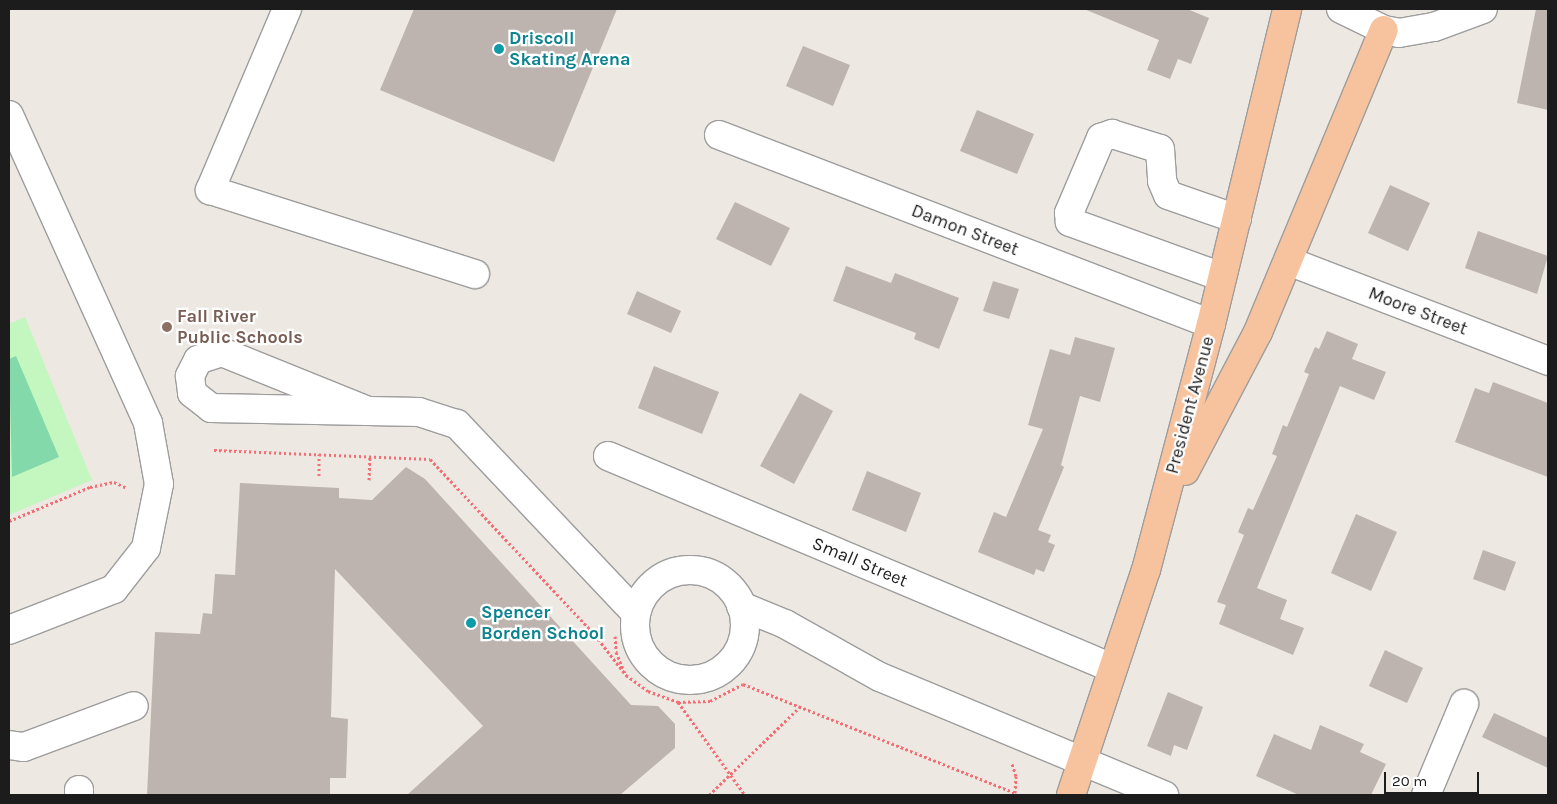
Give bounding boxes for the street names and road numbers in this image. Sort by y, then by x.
street label: Damon Street [908,200,1022,260]
street label: Moore Street [1365,282,1471,340]
street label: President Avenue [1161,334,1219,476]
street label: Small Street [809,532,911,592]

